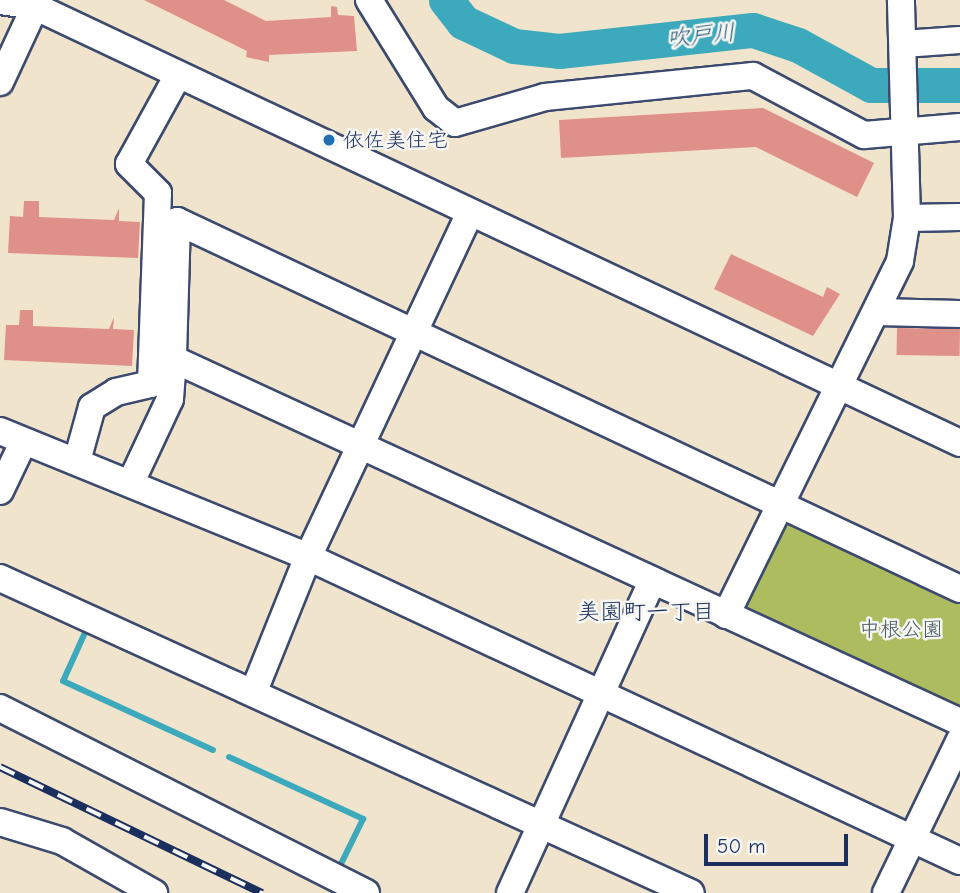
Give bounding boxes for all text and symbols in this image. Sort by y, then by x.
water label: 吹戸川 [665,19,737,53]
place label: 依佐美住宅 [343,127,448,153]
marker: 依佐美住宅 [321,132,337,148]
district label: 美園町一丁目 [577,598,715,626]
park label: 中根公園 [859,616,943,642]
scale bar [708,820,852,864]
text: 50 m [717,834,766,858]

